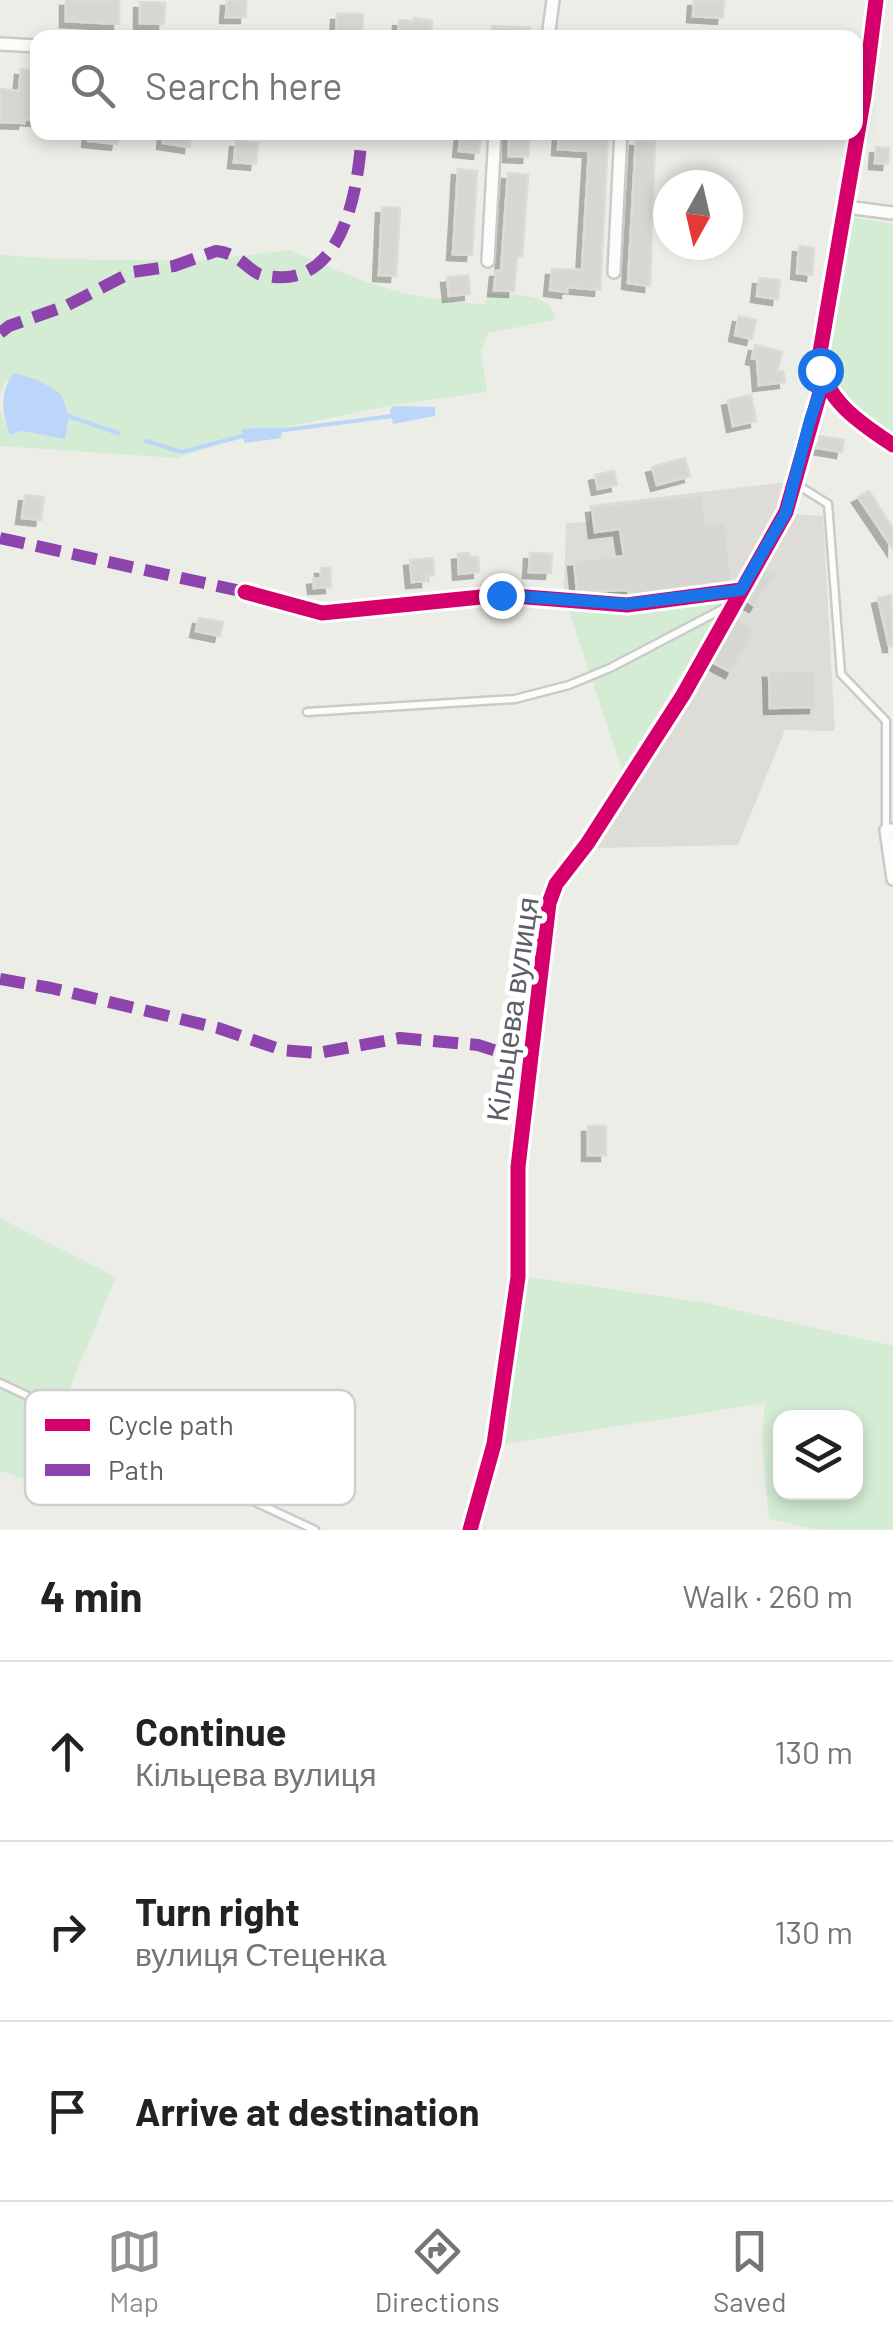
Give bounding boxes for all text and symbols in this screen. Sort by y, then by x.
search box [30,30,863,140]
icon: search [65,58,120,113]
text: Search here [145,62,343,108]
north arrow [653,170,743,260]
route start [798,348,844,394]
route end [479,573,525,619]
street label: Кільцева вулиця [477,894,545,1124]
legend [25,1390,355,1505]
text: Cycle path [108,1407,234,1441]
map controls [773,1410,863,1500]
button: layers [773,1410,863,1500]
text: Path [108,1452,164,1486]
text: 4 min [40,1570,143,1620]
text: Walk · 260 m [683,1576,853,1614]
text: Continue [135,1708,286,1754]
icon: ahead [40,1724,95,1779]
text: 130 m [774,1732,853,1770]
text: Кільцева вулиця [135,1754,377,1792]
text: Turn right [135,1888,300,1934]
icon: right [40,1904,95,1959]
text: 130 m [774,1912,853,1950]
text: вулиця Стеценка [135,1934,386,1972]
icon: arrive [40,2084,95,2139]
text: Arrive at destination [135,2088,480,2134]
tab: Map [107,2224,162,2318]
tab: Directions [375,2224,500,2318]
tab: Saved [713,2224,786,2318]

